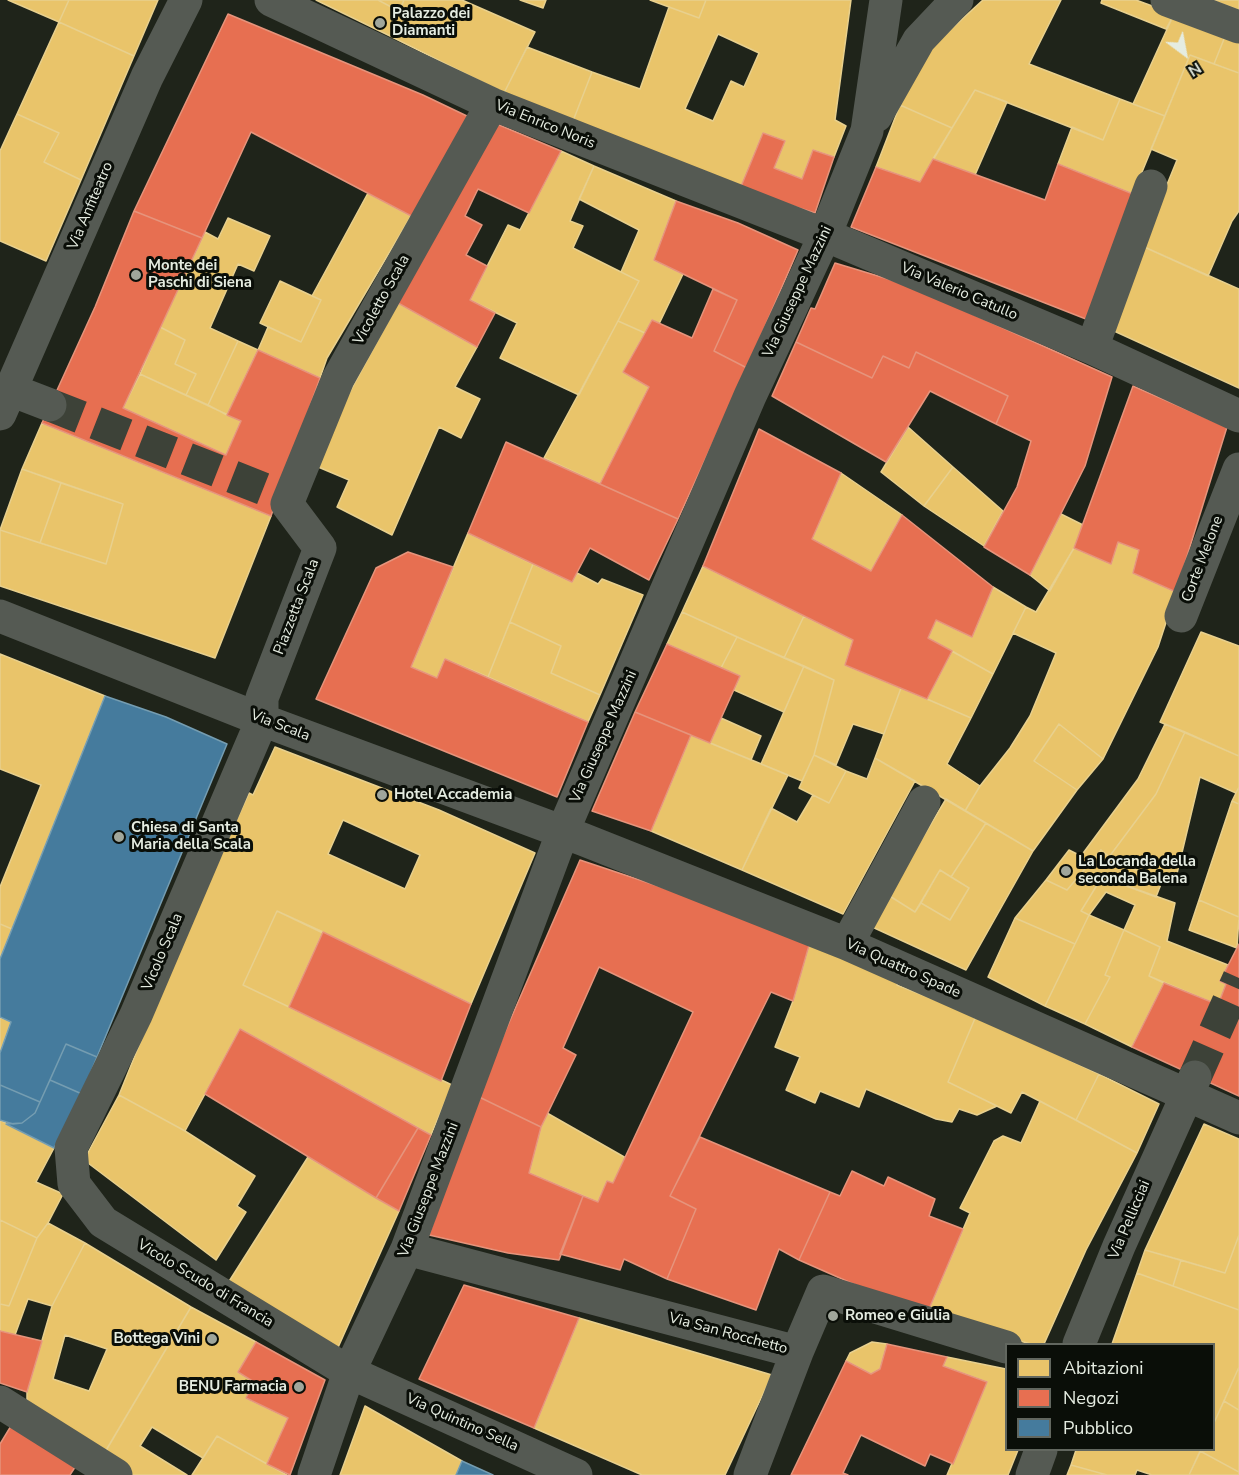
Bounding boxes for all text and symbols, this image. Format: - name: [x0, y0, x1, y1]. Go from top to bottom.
- place label: Palazzo dei Diamanti: [392, 5, 470, 40]
- marker: Palazzo dei Diamanti: [373, 16, 387, 30]
- north arrow: [1155, 24, 1215, 84]
- text: N: [1184, 57, 1205, 82]
- street label: Via Enrico Noris: [492, 97, 598, 153]
- street label: Via Anfiteatro: [64, 159, 118, 253]
- street label: Via Giuseppe Mazzini: [760, 223, 836, 361]
- street label: Vicoletto Scala: [350, 252, 414, 348]
- place label: Monte dei Paschi di Siena: [148, 257, 252, 292]
- street label: Via Valerio Catullo: [898, 259, 1020, 325]
- marker: Monte dei Paschi di Siena: [129, 268, 143, 282]
- street label: Corte Melone: [1178, 513, 1228, 605]
- street label: Piazzetta Scala: [270, 557, 324, 657]
- street label: Via Giuseppe Mazzini: [567, 668, 641, 806]
- street label: Via Scala: [248, 706, 312, 746]
- place label: Hotel Accademia: [394, 786, 512, 804]
- marker: Hotel Accademia: [375, 788, 389, 802]
- place label: Chiesa di Santa Maria della Scala: [131, 819, 251, 854]
- marker: Chiesa di Santa Maria della Scala: [112, 830, 126, 844]
- place label: La Locanda della seconda Balena: [1078, 853, 1196, 888]
- marker: La Locanda della seconda Balena: [1059, 864, 1073, 878]
- street label: Vicolo Scala: [139, 911, 187, 993]
- street label: Via Quattro Spade: [843, 936, 963, 1002]
- street label: Via Giuseppe Mazzini: [395, 1120, 463, 1260]
- street label: Via Pellicciai: [1105, 1178, 1155, 1262]
- street label: Vicolo Scudo di Francia: [134, 1236, 276, 1332]
- place label: Romeo e Giulia: [845, 1307, 950, 1325]
- street label: Via San Rocchetto: [667, 1309, 789, 1359]
- marker: Romeo e Giulia: [826, 1309, 840, 1323]
- place label: Bottega Vini: [114, 1330, 200, 1348]
- marker: Bottega Vini: [205, 1332, 219, 1346]
- legend: [1005, 1343, 1215, 1451]
- text: Abitazioni: [1063, 1356, 1144, 1380]
- place label: BENU Farmacia: [179, 1378, 287, 1396]
- marker: BENU Farmacia: [292, 1380, 306, 1394]
- text: Negozi: [1063, 1386, 1119, 1410]
- street label: Via Quintino Sella: [403, 1390, 521, 1456]
- text: Pubblico: [1063, 1416, 1133, 1440]

